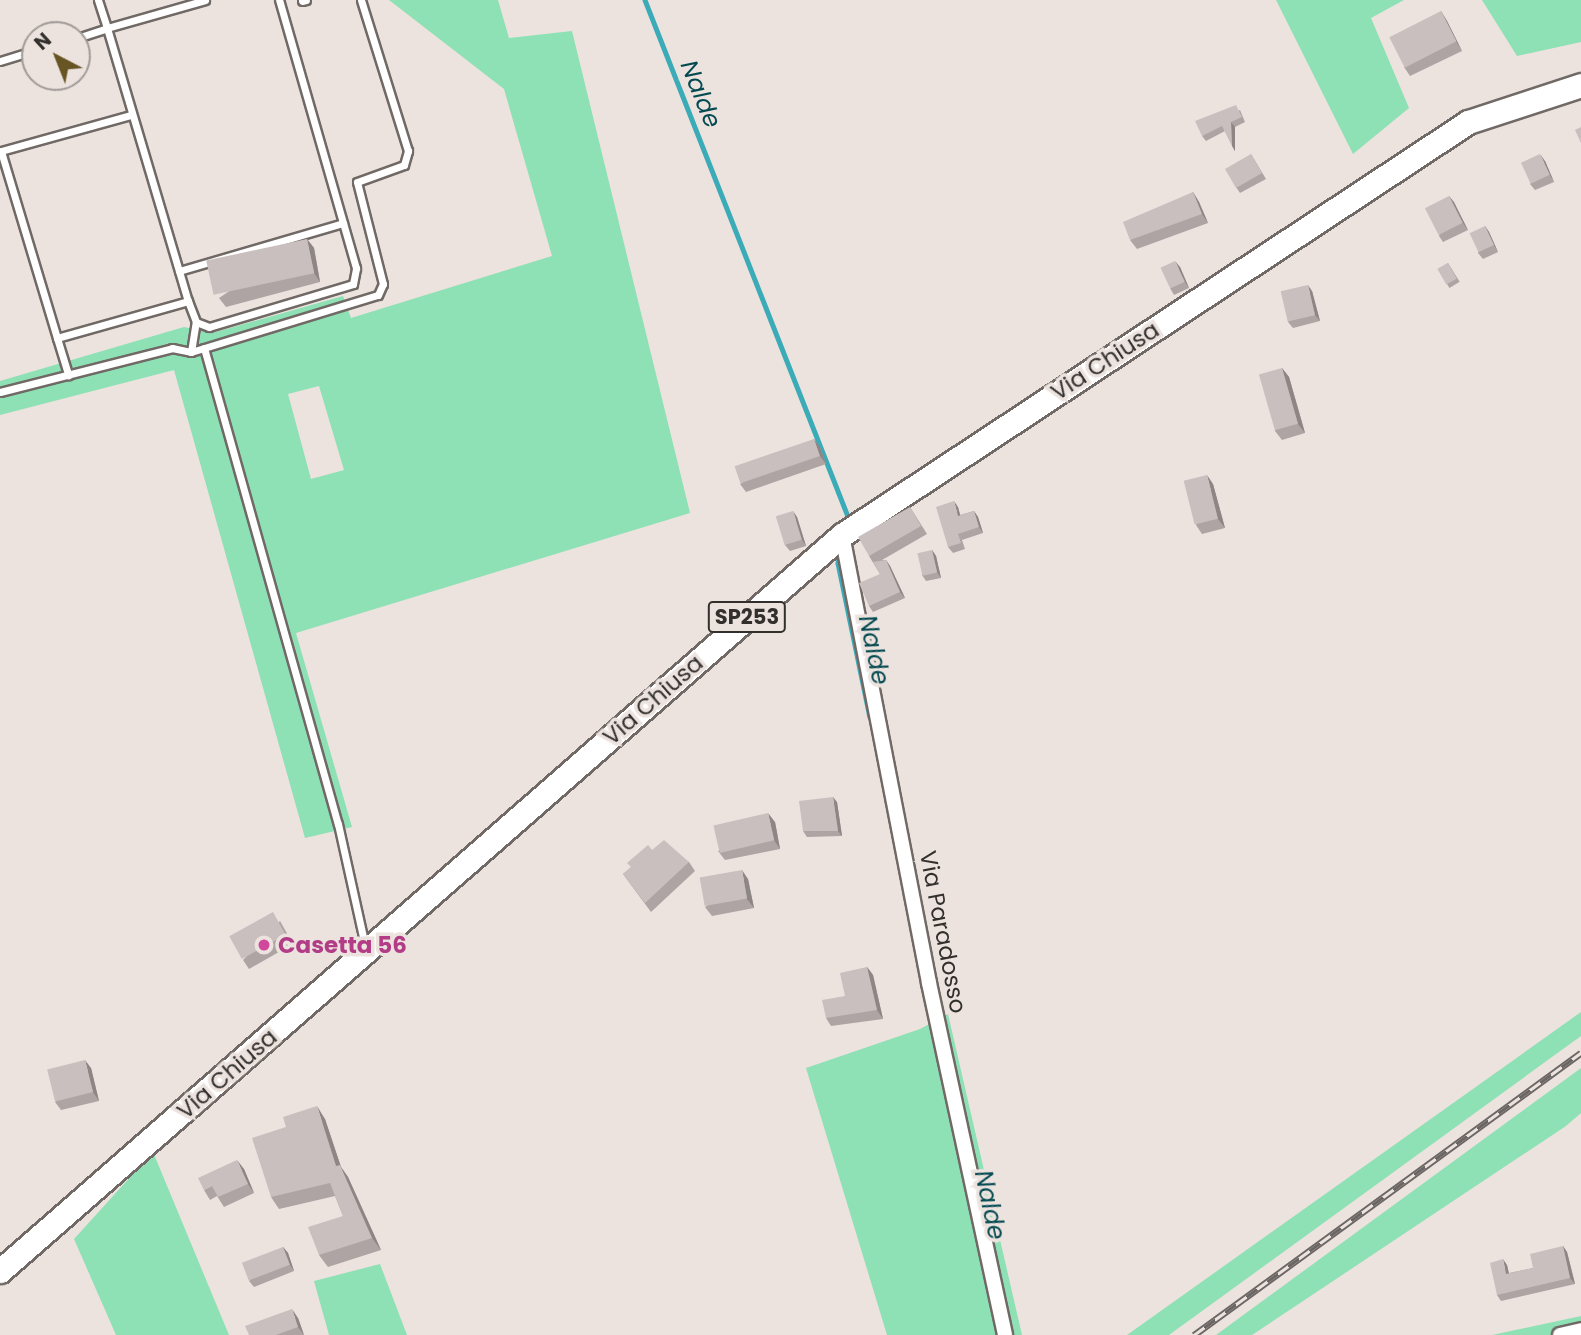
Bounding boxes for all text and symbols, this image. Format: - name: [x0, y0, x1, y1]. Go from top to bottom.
- north arrow: [21, 21, 91, 91]
- text: N: [29, 27, 57, 56]
- water label: Nalde: [675, 56, 727, 132]
- street label: Via Chiusa: [1046, 316, 1164, 406]
- road number: SP253: [707, 600, 787, 634]
- water label: Nalde: [853, 613, 895, 687]
- street label: Via Chiusa: [597, 649, 709, 751]
- street label: Via Paradosso: [914, 848, 972, 1016]
- place label: Casetta 56: [278, 931, 407, 959]
- marker: Casetta 56: [256, 937, 272, 953]
- street label: Via Chiusa: [171, 1023, 283, 1125]
- water label: Nalde: [969, 1168, 1011, 1242]

